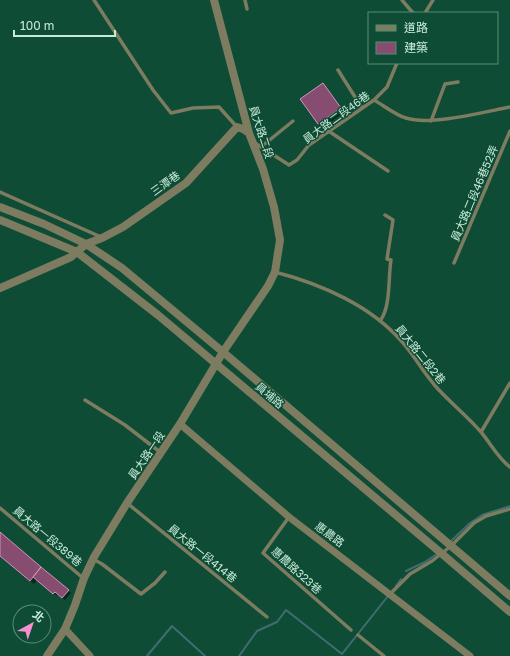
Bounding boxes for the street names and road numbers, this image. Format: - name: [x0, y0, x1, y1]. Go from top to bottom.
- street label: 員大路二段46巷: [300, 88, 372, 146]
- street label: 員大路二段: [247, 104, 277, 160]
- street label: 員大路二段46巷52弄: [448, 143, 500, 243]
- street label: 三潭巷: [148, 168, 182, 198]
- street label: 員大路二段2巷: [393, 322, 449, 386]
- street label: 員埔路: [253, 379, 287, 411]
- street label: 員大路一段: [125, 429, 167, 481]
- street label: 員大路一段389巷: [11, 503, 85, 569]
- street label: 惠農路: [313, 519, 347, 549]
- street label: 員大路一段414巷: [166, 521, 240, 585]
- street label: 惠農路323巷: [269, 544, 325, 596]

